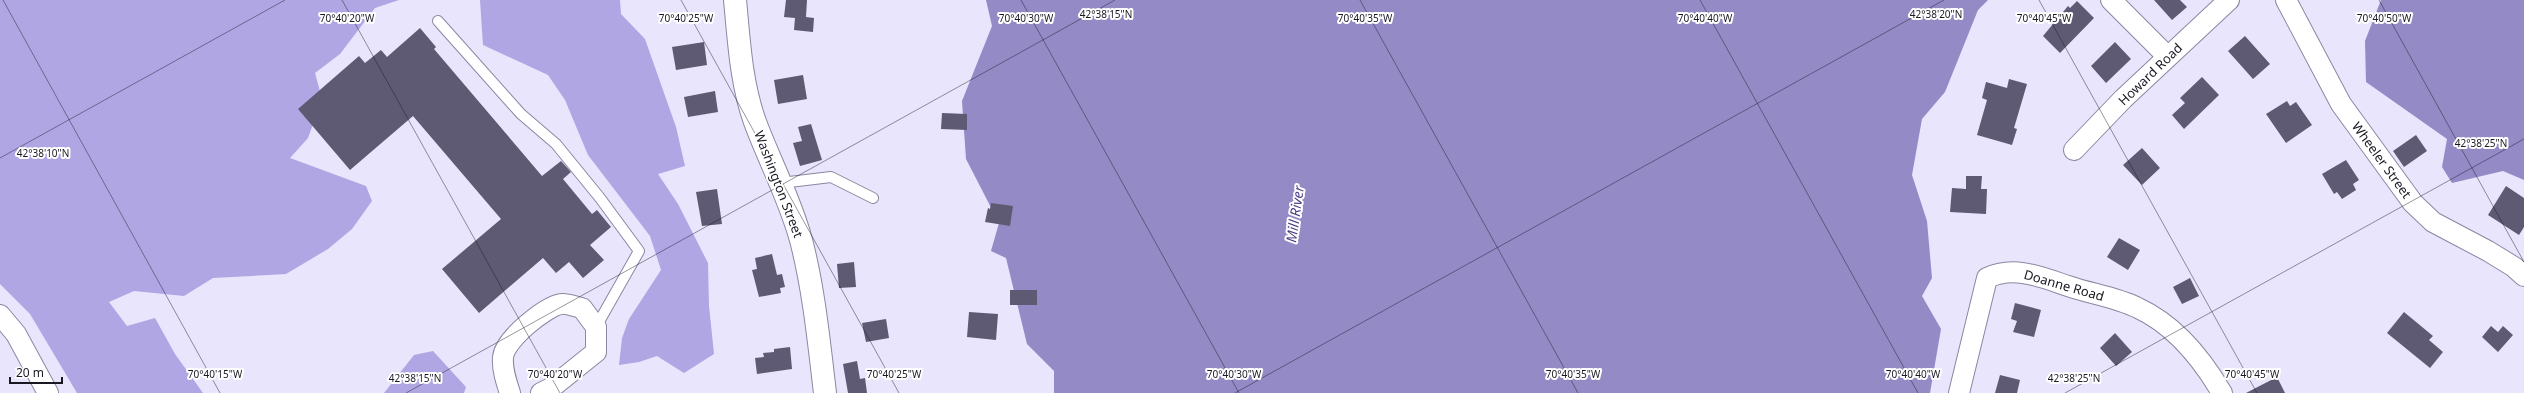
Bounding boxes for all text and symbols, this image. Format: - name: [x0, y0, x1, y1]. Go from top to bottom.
- text: 42°38'15"N: [1080, 7, 1132, 21]
- text: 42°38'20"N: [1910, 7, 1962, 21]
- text: 70°40'20"W: [320, 11, 375, 25]
- text: 70°40'25"W: [659, 11, 714, 25]
- text: 70°40'30"W: [999, 11, 1054, 25]
- text: 70°40'35"W: [1338, 11, 1393, 25]
- text: 70°40'40"W: [1678, 11, 1733, 25]
- text: 70°40'45"W: [2017, 11, 2072, 25]
- text: 70°40'50"W: [2357, 11, 2412, 25]
- street label: Howard Road: [2114, 39, 2186, 109]
- street label: Wheeler Street: [2348, 118, 2416, 202]
- street label: Washington Street: [750, 128, 808, 240]
- text: 42°38'25"N: [2455, 136, 2507, 150]
- text: 42°38'10"N: [17, 146, 69, 160]
- water label: Mill River: [1281, 184, 1308, 243]
- street label: Doanne Road: [2022, 265, 2106, 305]
- scale bar: [10, 359, 62, 385]
- text: 20 m: [16, 364, 44, 381]
- text: 70°40'15"W: [188, 367, 243, 381]
- text: 70°40'20"W: [528, 367, 583, 381]
- text: 70°40'25"W: [867, 367, 922, 381]
- text: 70°40'30"W: [1207, 367, 1262, 381]
- text: 70°40'35"W: [1546, 367, 1601, 381]
- text: 70°40'40"W: [1886, 367, 1941, 381]
- text: 70°40'45"W: [2225, 367, 2280, 381]
- text: 42°38'15"N: [389, 371, 441, 385]
- text: 42°38'25"N: [2048, 371, 2100, 385]

